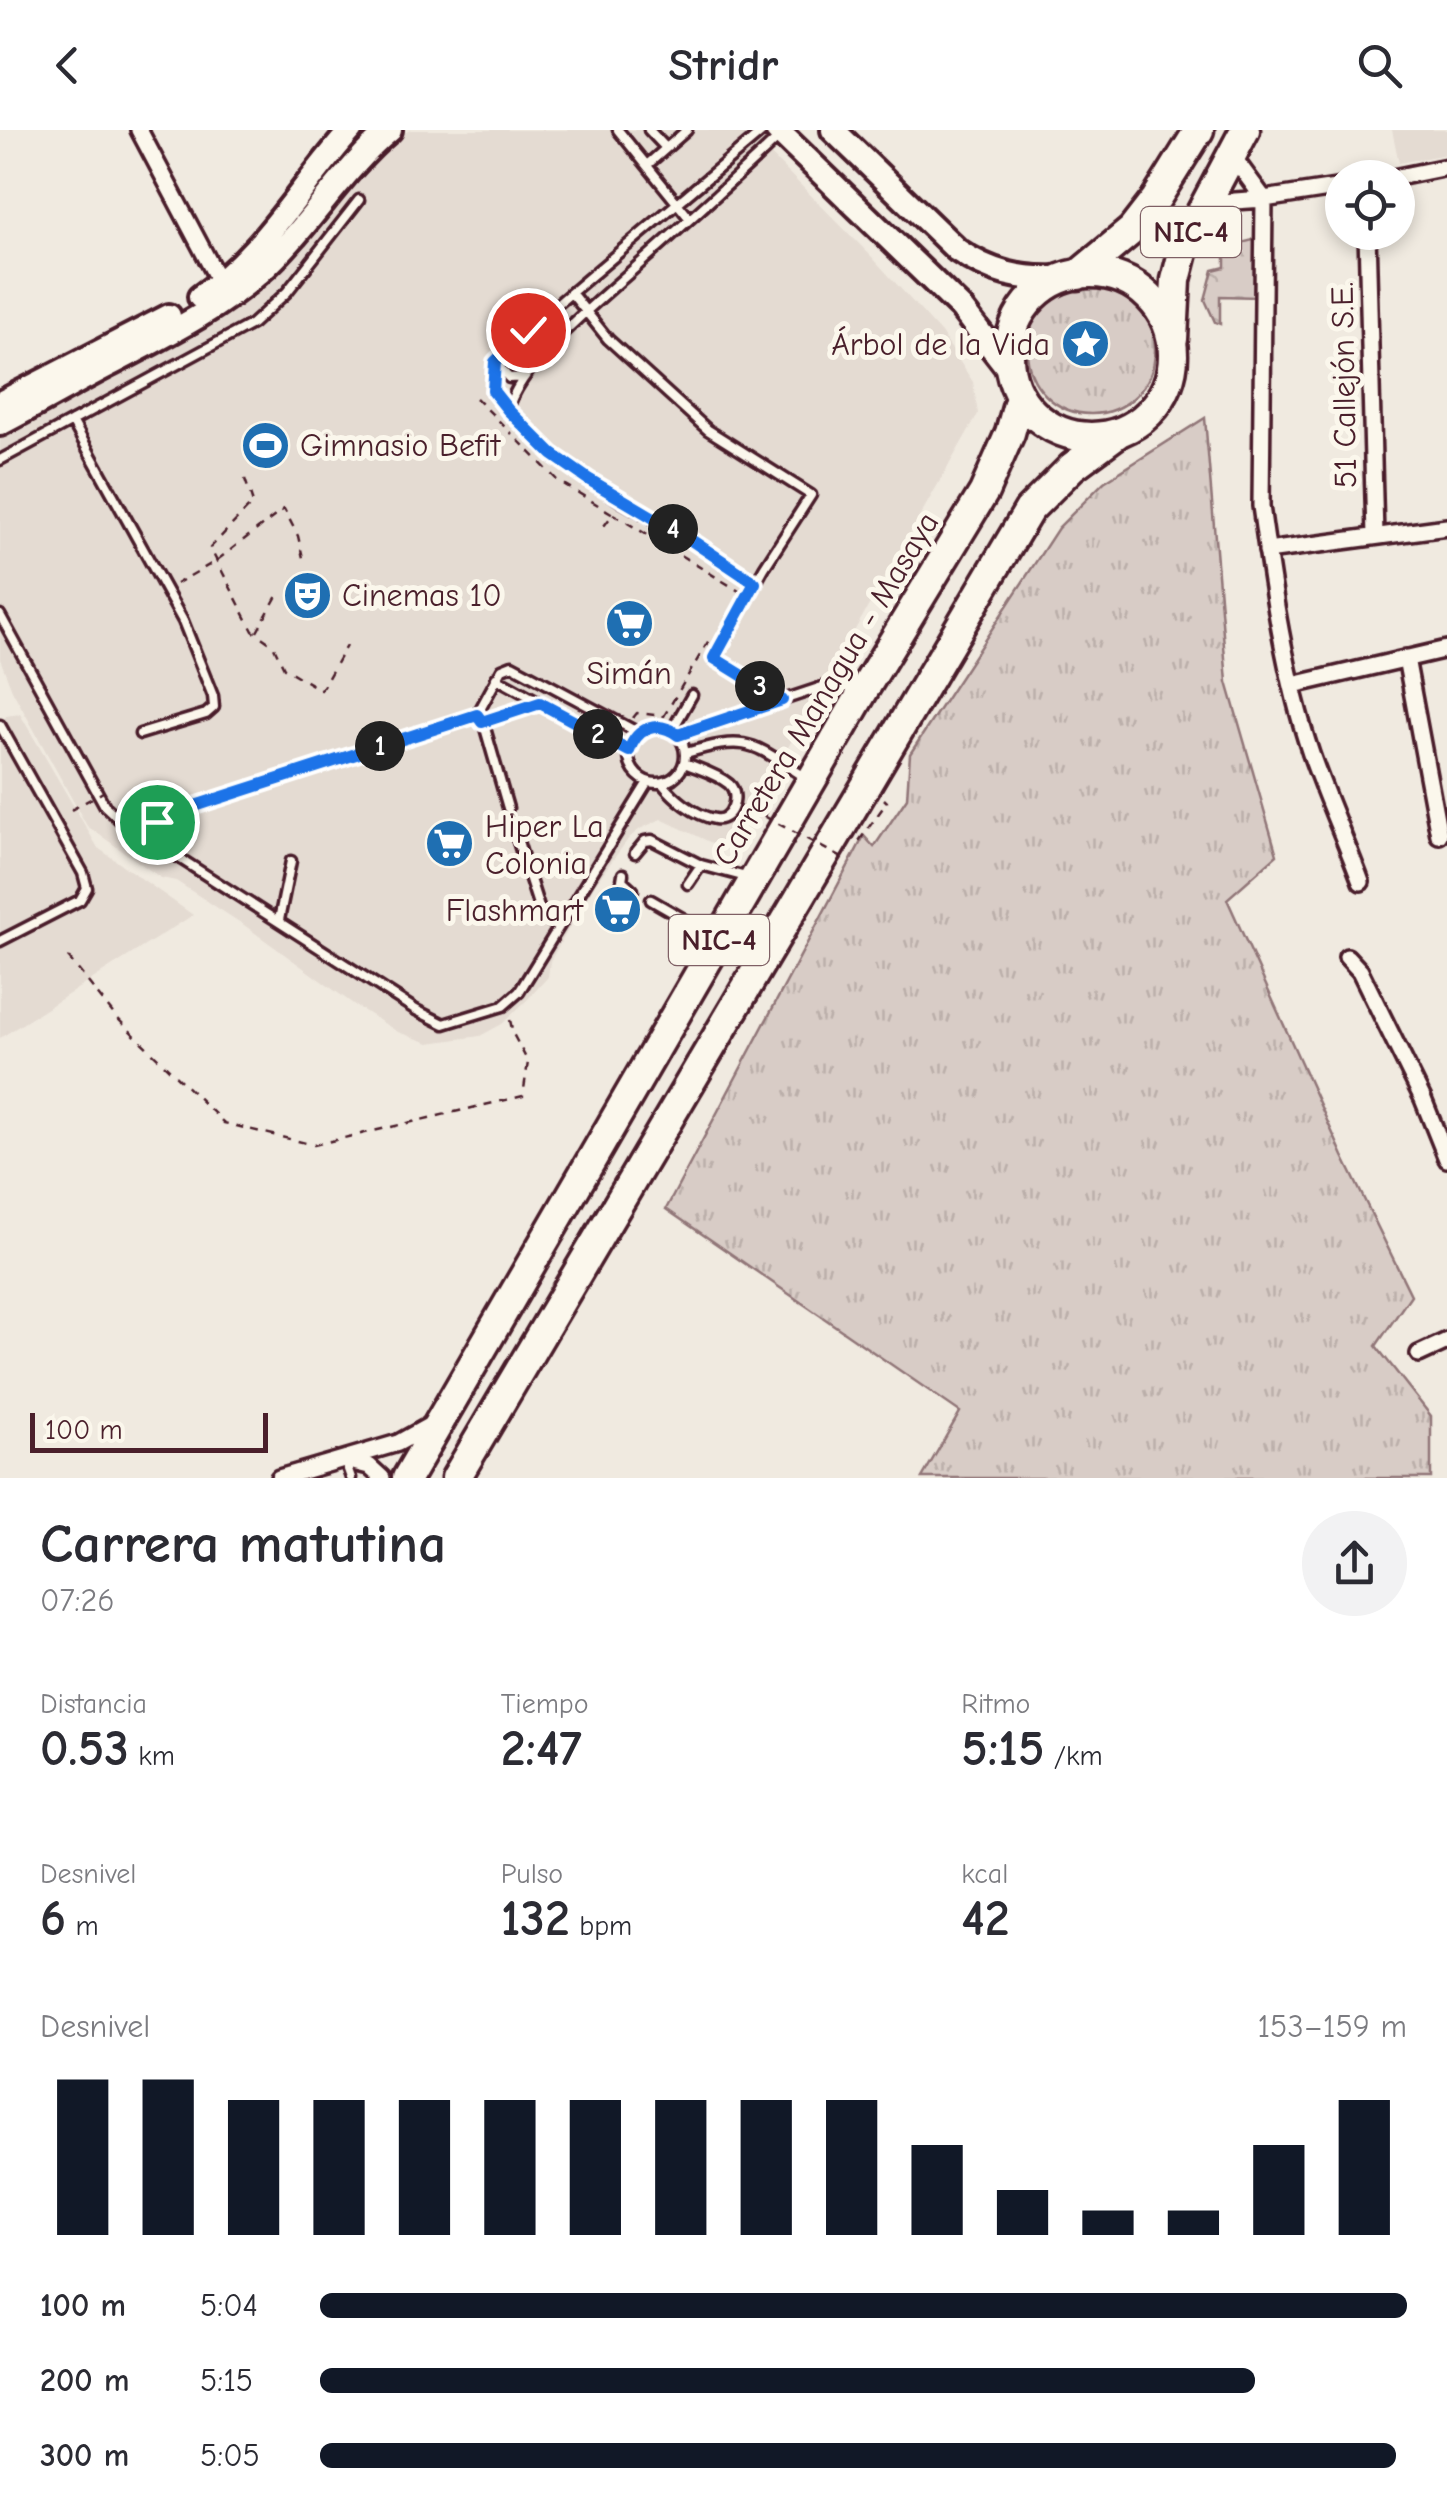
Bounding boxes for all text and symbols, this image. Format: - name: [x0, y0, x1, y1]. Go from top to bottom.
- icon: back: [40, 38, 95, 93]
- icon: search: [1352, 38, 1407, 93]
- text: Stridr: [668, 39, 779, 91]
- map controls: [1325, 160, 1415, 250]
- button: locate: [1325, 160, 1415, 250]
- road number: NIC-4: [1141, 207, 1241, 257]
- street label: 51 Callejón S.E.: [1324, 281, 1364, 489]
- pin: [486, 288, 571, 373]
- icon: check: [501, 303, 556, 358]
- place icon: Árbol de la Vida: [1059, 318, 1111, 370]
- place label: Árbol de la Vida: [831, 326, 1050, 363]
- sports icon: Gimnasio Befit: [239, 419, 291, 471]
- place label: Gimnasio Befit: [300, 427, 501, 464]
- pin: 4: [648, 504, 698, 554]
- street label: Carretera Managua - Masaya: [706, 506, 946, 872]
- text: 4: [666, 513, 680, 545]
- theatre icon: Cinemas 10: [281, 569, 333, 621]
- place label: Cinemas 10: [342, 577, 502, 614]
- supermarket icon: Simán: [603, 597, 655, 649]
- place label: Simán: [586, 655, 672, 692]
- pin: 3: [735, 661, 785, 711]
- text: 3: [753, 670, 767, 702]
- pin: 2: [573, 709, 623, 759]
- text: 2: [591, 718, 605, 750]
- pin: 1: [355, 721, 405, 771]
- text: 1: [374, 730, 386, 762]
- pin: [115, 780, 200, 865]
- icon: arrive: [130, 795, 185, 850]
- place label: Hiper La Colonia: [485, 808, 604, 882]
- supermarket icon: Hiper La Colonia: [424, 818, 476, 870]
- supermarket icon: Flashmart: [592, 884, 644, 936]
- place label: Flashmart: [446, 892, 584, 929]
- road number: NIC-4: [669, 915, 769, 965]
- scale bar: [30, 1408, 268, 1452]
- text: 100 m: [45, 1414, 123, 1446]
- button: share: [1302, 1511, 1407, 1616]
- text: Carrera matutina: [40, 1512, 446, 1576]
- text: 07:26: [40, 1582, 115, 1619]
- text: Distancia: [40, 1688, 147, 1720]
- text: Tiempo: [501, 1688, 589, 1720]
- text: Ritmo: [961, 1688, 1030, 1720]
- text: 0.53: [40, 1720, 129, 1778]
- text: 2:47: [501, 1720, 582, 1778]
- text: 5:15: [961, 1720, 1044, 1778]
- text: km: [129, 1740, 175, 1772]
- text: /km: [1044, 1740, 1103, 1772]
- text: Desnivel: [40, 1858, 136, 1890]
- text: Pulso: [501, 1858, 563, 1890]
- text: kcal: [961, 1858, 1008, 1890]
- text: 6: [40, 1890, 66, 1948]
- text: 132: [501, 1890, 570, 1948]
- text: 42: [961, 1890, 1010, 1948]
- text: m: [66, 1910, 99, 1942]
- text: bpm: [570, 1910, 632, 1942]
- text: Desnivel: [40, 2008, 150, 2045]
- text: 153–159 m: [1257, 2008, 1407, 2045]
- text: 100 m: [40, 2287, 126, 2324]
- text: 5:04: [200, 2287, 258, 2324]
- text: 200 m: [40, 2362, 129, 2399]
- text: 5:15: [200, 2362, 253, 2399]
- text: 300 m: [40, 2437, 129, 2474]
- text: 5:05: [200, 2437, 260, 2474]

